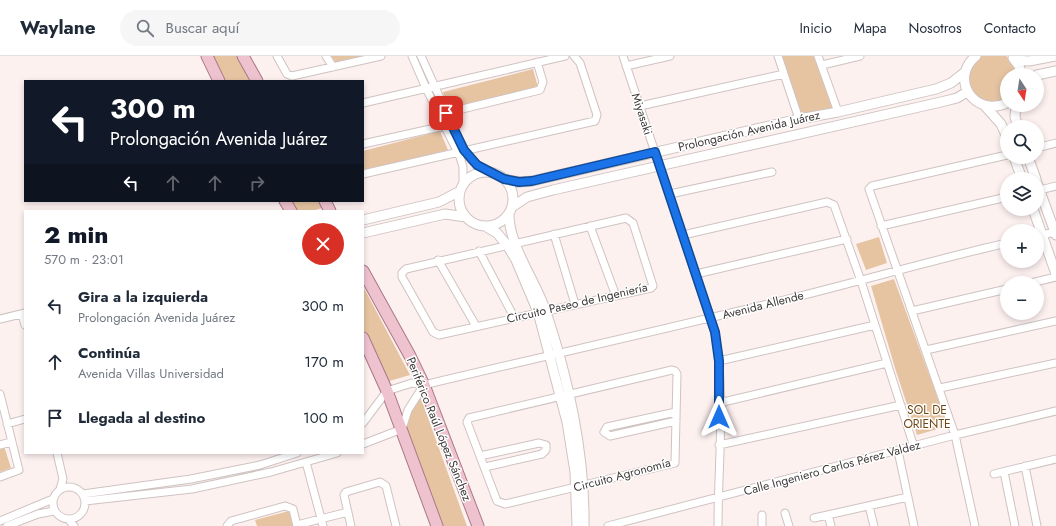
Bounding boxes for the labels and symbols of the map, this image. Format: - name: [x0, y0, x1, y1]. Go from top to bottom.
- north arrow: [1000, 68, 1044, 112]
- street label: Miyasaki: [627, 91, 657, 137]
- pin: [429, 96, 463, 130]
- street label: Prolongación Avenida Juárez: [676, 106, 822, 156]
- street label: Circuito Paseo de Ingeniería: [505, 278, 649, 328]
- street label: Avenida Allende: [720, 286, 806, 324]
- street label: Periférico Raúl López Sánchez: [402, 354, 476, 504]
- position arrow: [698, 396, 740, 438]
- park label: SOL DE ORIENTE: [903, 401, 951, 433]
- street label: Calle Ingeniero Carlos Pérez Valdez: [742, 436, 923, 500]
- street label: Circuito Agronomía: [571, 453, 673, 497]

